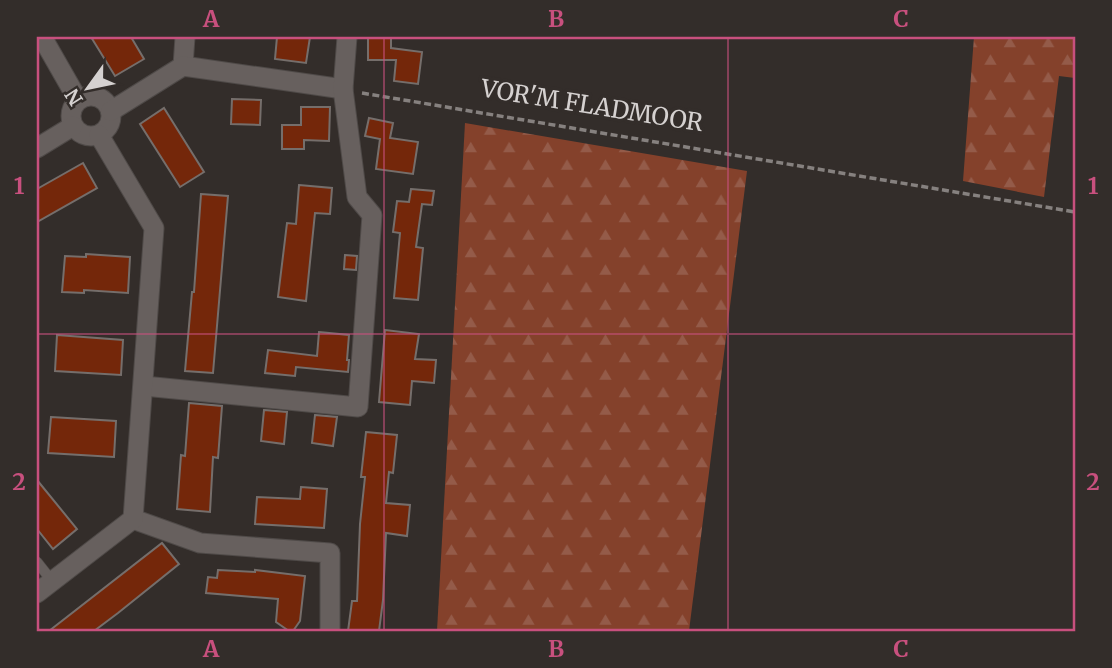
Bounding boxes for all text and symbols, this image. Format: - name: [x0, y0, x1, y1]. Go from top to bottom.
- text: A: [202, 4, 220, 33]
- text: B: [548, 4, 564, 33]
- text: C: [893, 4, 909, 33]
- north arrow: [52, 52, 122, 122]
- street label: VOR'M FLADMOOR: [478, 72, 705, 138]
- text: N: [60, 84, 88, 110]
- text: 1: [14, 171, 25, 200]
- text: 1: [1088, 171, 1099, 200]
- text: 2: [12, 467, 26, 496]
- text: 2: [1086, 467, 1100, 496]
- text: A: [202, 634, 220, 663]
- text: B: [548, 634, 564, 663]
- text: C: [893, 634, 909, 663]

